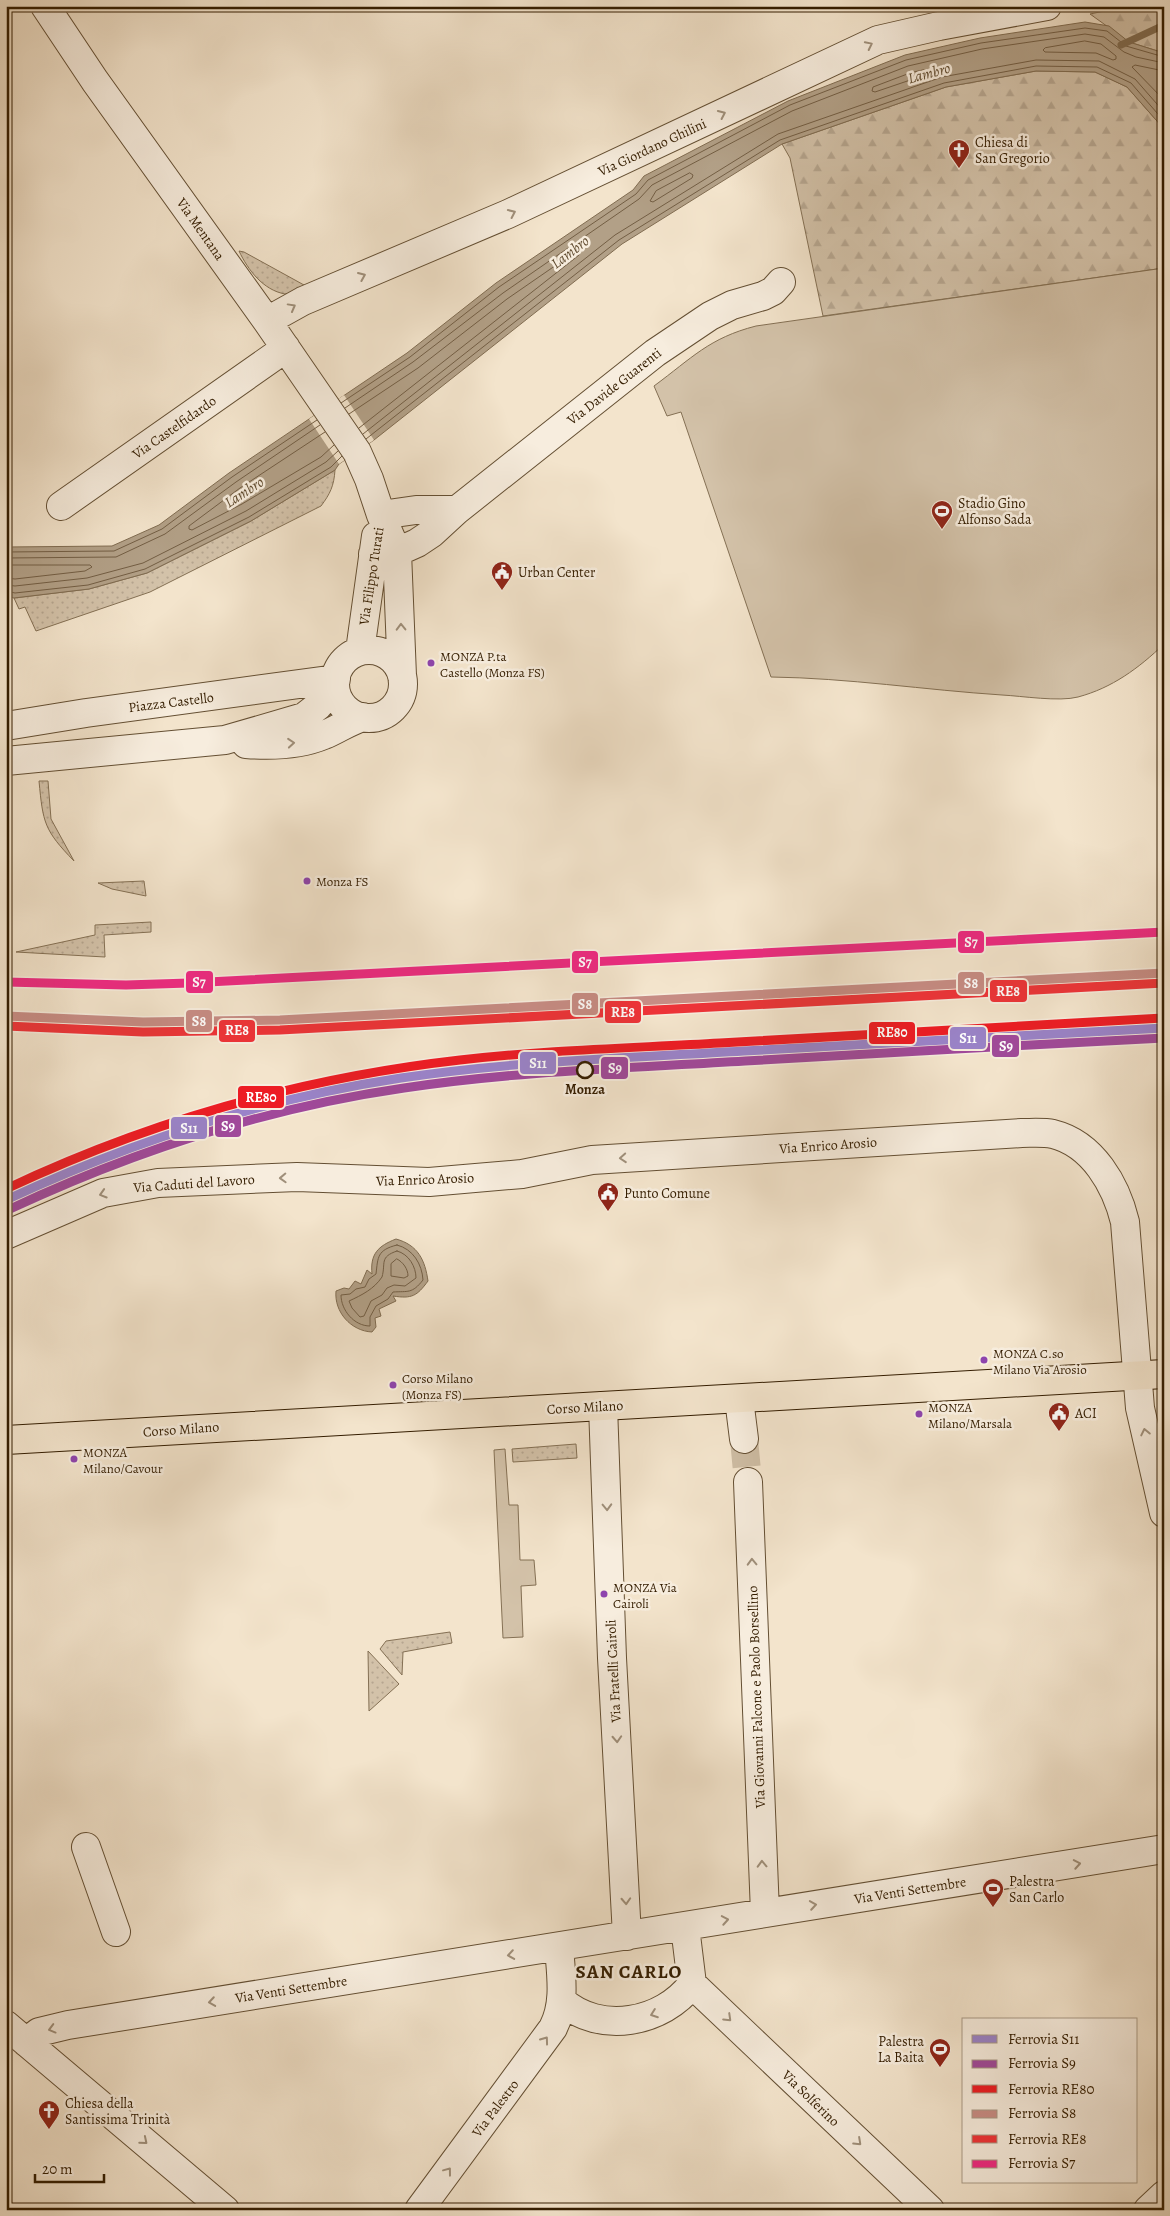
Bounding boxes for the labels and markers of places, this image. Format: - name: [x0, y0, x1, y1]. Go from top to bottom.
- place label: Chiesa di San Gregorio: [975, 133, 1050, 168]
- church icon: Chiesa di San Gregorio: [947, 138, 971, 169]
- place label: Stadio Gino Alfonso Sada: [957, 494, 1032, 529]
- sports icon: Stadio Gino Alfonso Sada: [930, 499, 954, 530]
- public building icon: Urban Center: [490, 560, 514, 591]
- place label: Urban Center: [518, 563, 596, 582]
- place label: MONZA P.ta Castello (Monza FS): [440, 648, 545, 681]
- marker: MONZA P.ta Castello (Monza FS): [426, 658, 436, 668]
- place label: Monza FS: [316, 873, 369, 890]
- marker: Monza FS: [302, 876, 312, 886]
- marker: Monza: [576, 1061, 594, 1079]
- place label: Monza: [565, 1080, 605, 1099]
- public building icon: Punto Comune: [596, 1181, 620, 1212]
- place label: Punto Comune: [624, 1184, 710, 1203]
- place label: MONZA C.so Milano Via Arosio: [993, 1345, 1087, 1378]
- marker: MONZA C.so Milano Via Arosio: [979, 1355, 989, 1365]
- place label: Corso Milano (Monza FS): [402, 1370, 473, 1403]
- marker: Corso Milano (Monza FS): [388, 1380, 398, 1390]
- place label: MONZA Milano/Marsala: [928, 1399, 1012, 1432]
- public building icon: ACI: [1047, 1401, 1071, 1432]
- place label: ACI: [1074, 1404, 1097, 1423]
- marker: MONZA Milano/Marsala: [914, 1409, 924, 1419]
- place label: MONZA Milano/Cavour: [83, 1444, 163, 1477]
- marker: MONZA Milano/Cavour: [69, 1454, 79, 1464]
- place label: MONZA Via Cairoli: [613, 1579, 677, 1612]
- marker: MONZA Via Cairoli: [599, 1589, 609, 1599]
- place label: Palestra San Carlo: [1009, 1872, 1064, 1907]
- sports icon: Palestra San Carlo: [981, 1877, 1005, 1908]
- place label: Palestra La Baita: [878, 2032, 924, 2067]
- sports icon: Palestra La Baita: [928, 2037, 952, 2068]
- place label: Chiesa della Santissima Trinità: [65, 2094, 171, 2129]
- church icon: Chiesa della Santissima Trinità: [37, 2099, 61, 2130]

